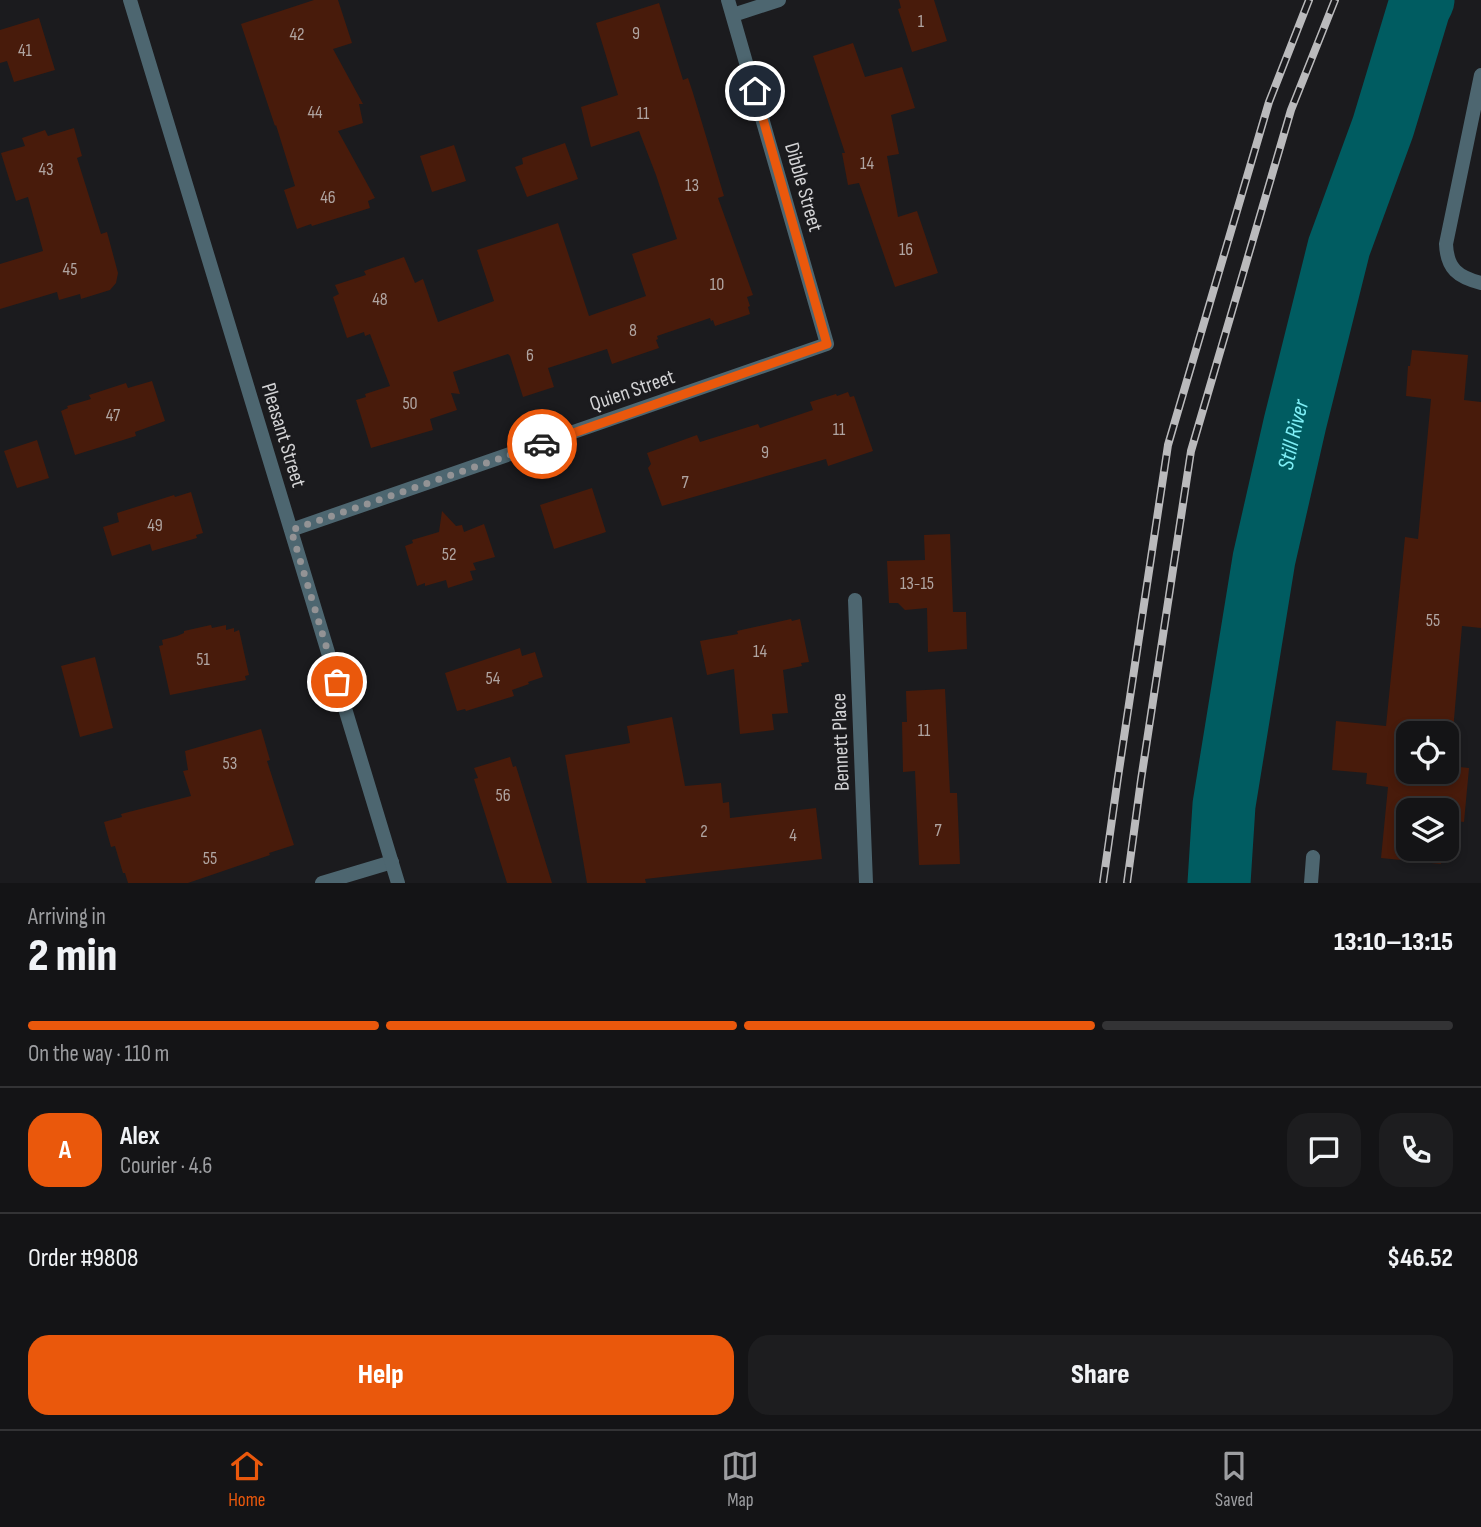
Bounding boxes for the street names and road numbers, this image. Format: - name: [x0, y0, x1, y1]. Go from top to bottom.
- street label: Dibble Street: [779, 140, 828, 235]
- street label: Quien Street: [586, 364, 678, 417]
- street label: Pleasant Street: [256, 380, 311, 490]
- street label: Bennett Place: [826, 693, 855, 791]

